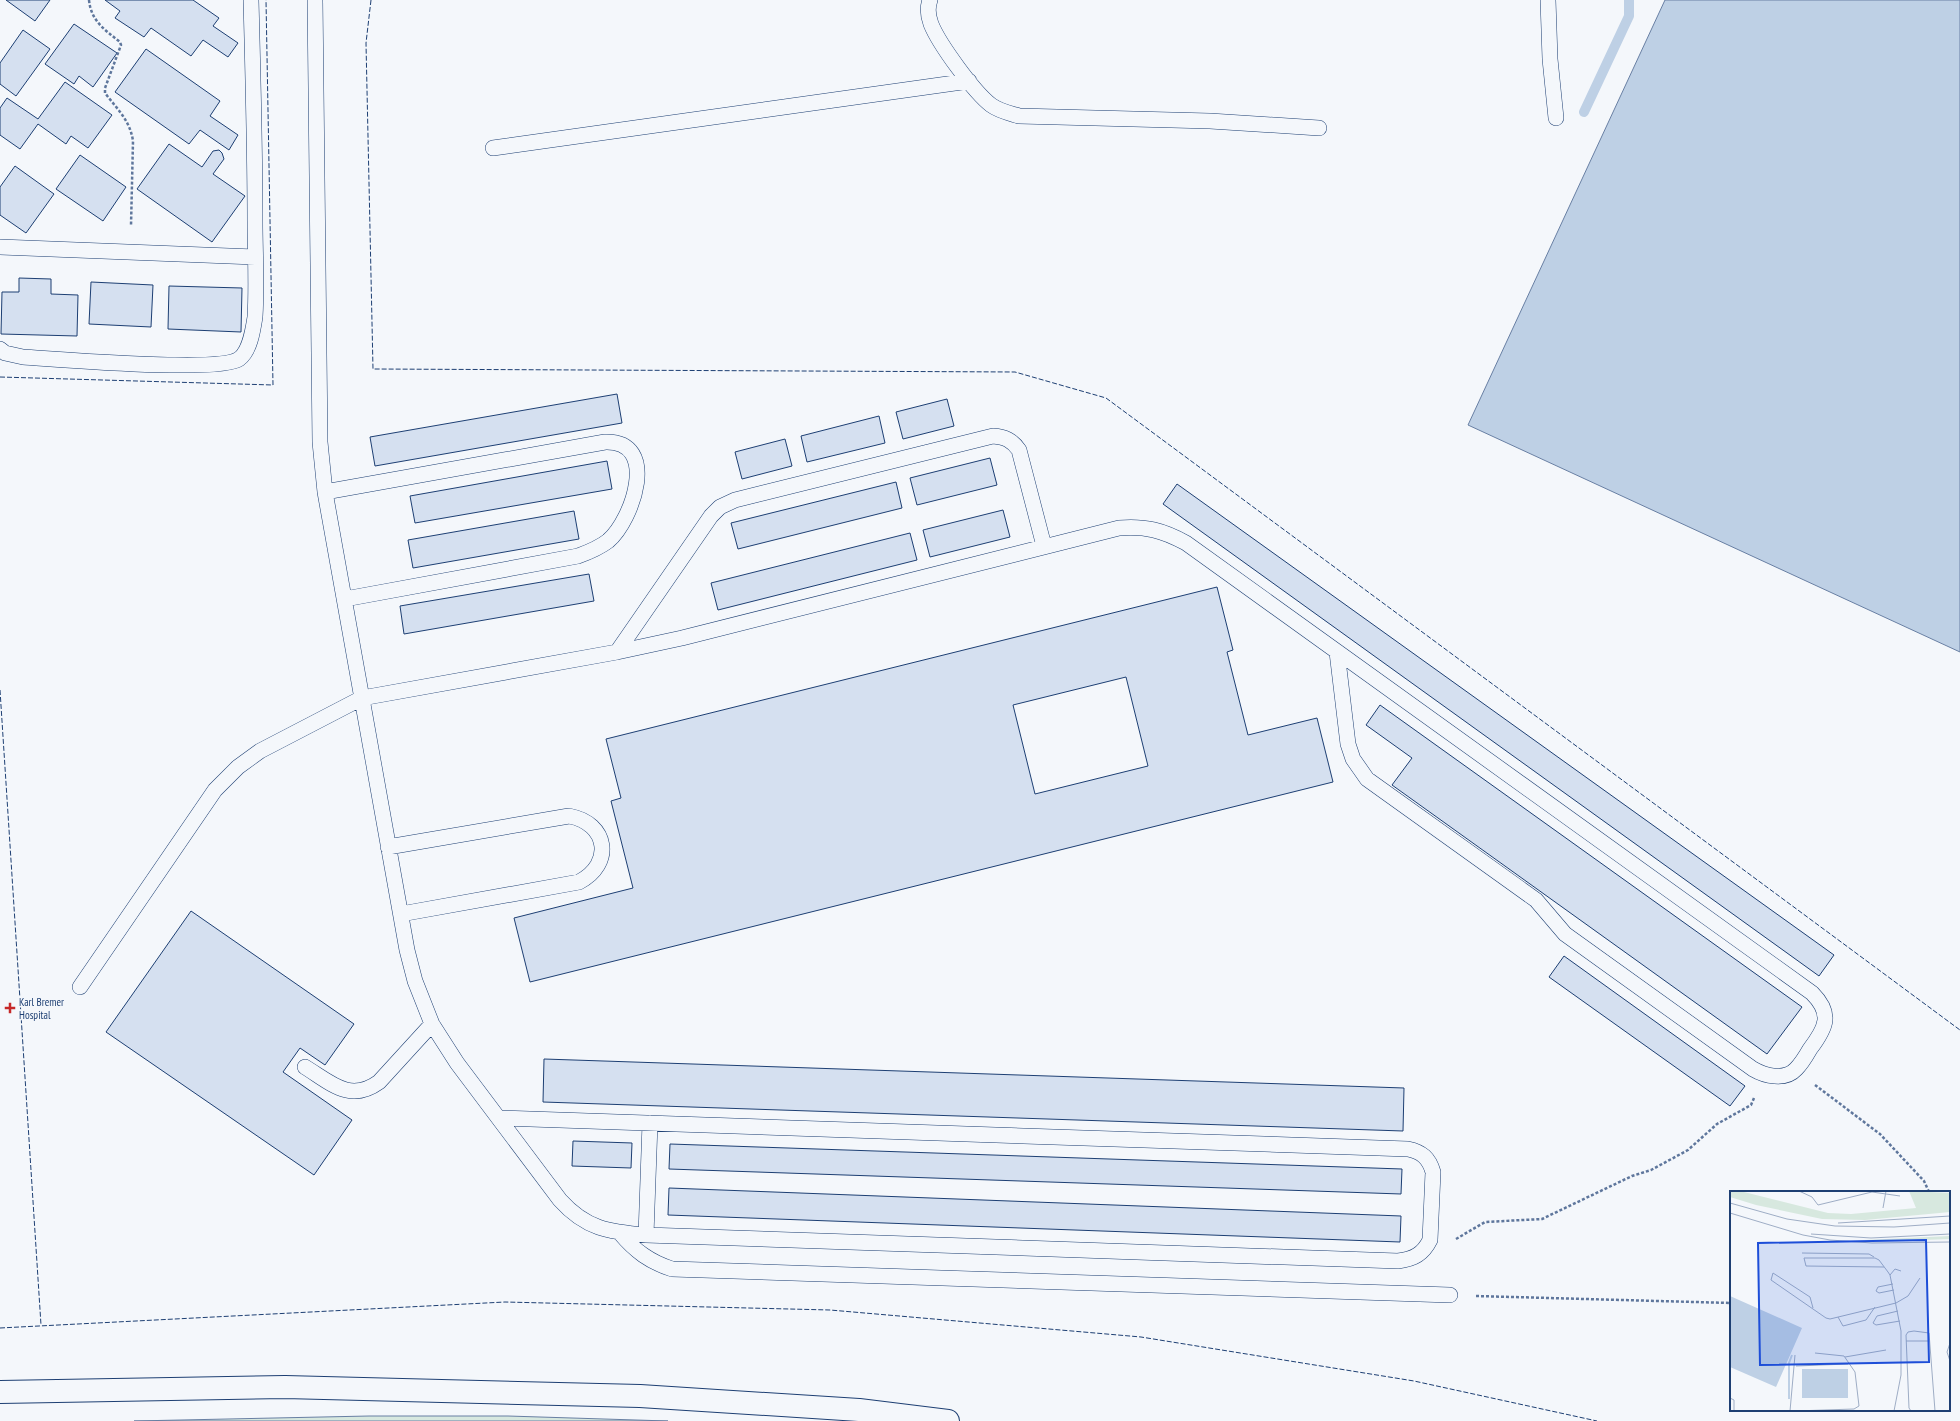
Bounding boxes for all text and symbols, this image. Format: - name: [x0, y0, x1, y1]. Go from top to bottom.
- place label: Karl Bremer Hospital: [19, 995, 64, 1022]
- marker: Karl Bremer Hospital: [4, 1002, 16, 1014]
- inset map: [1730, 1191, 1950, 1411]

